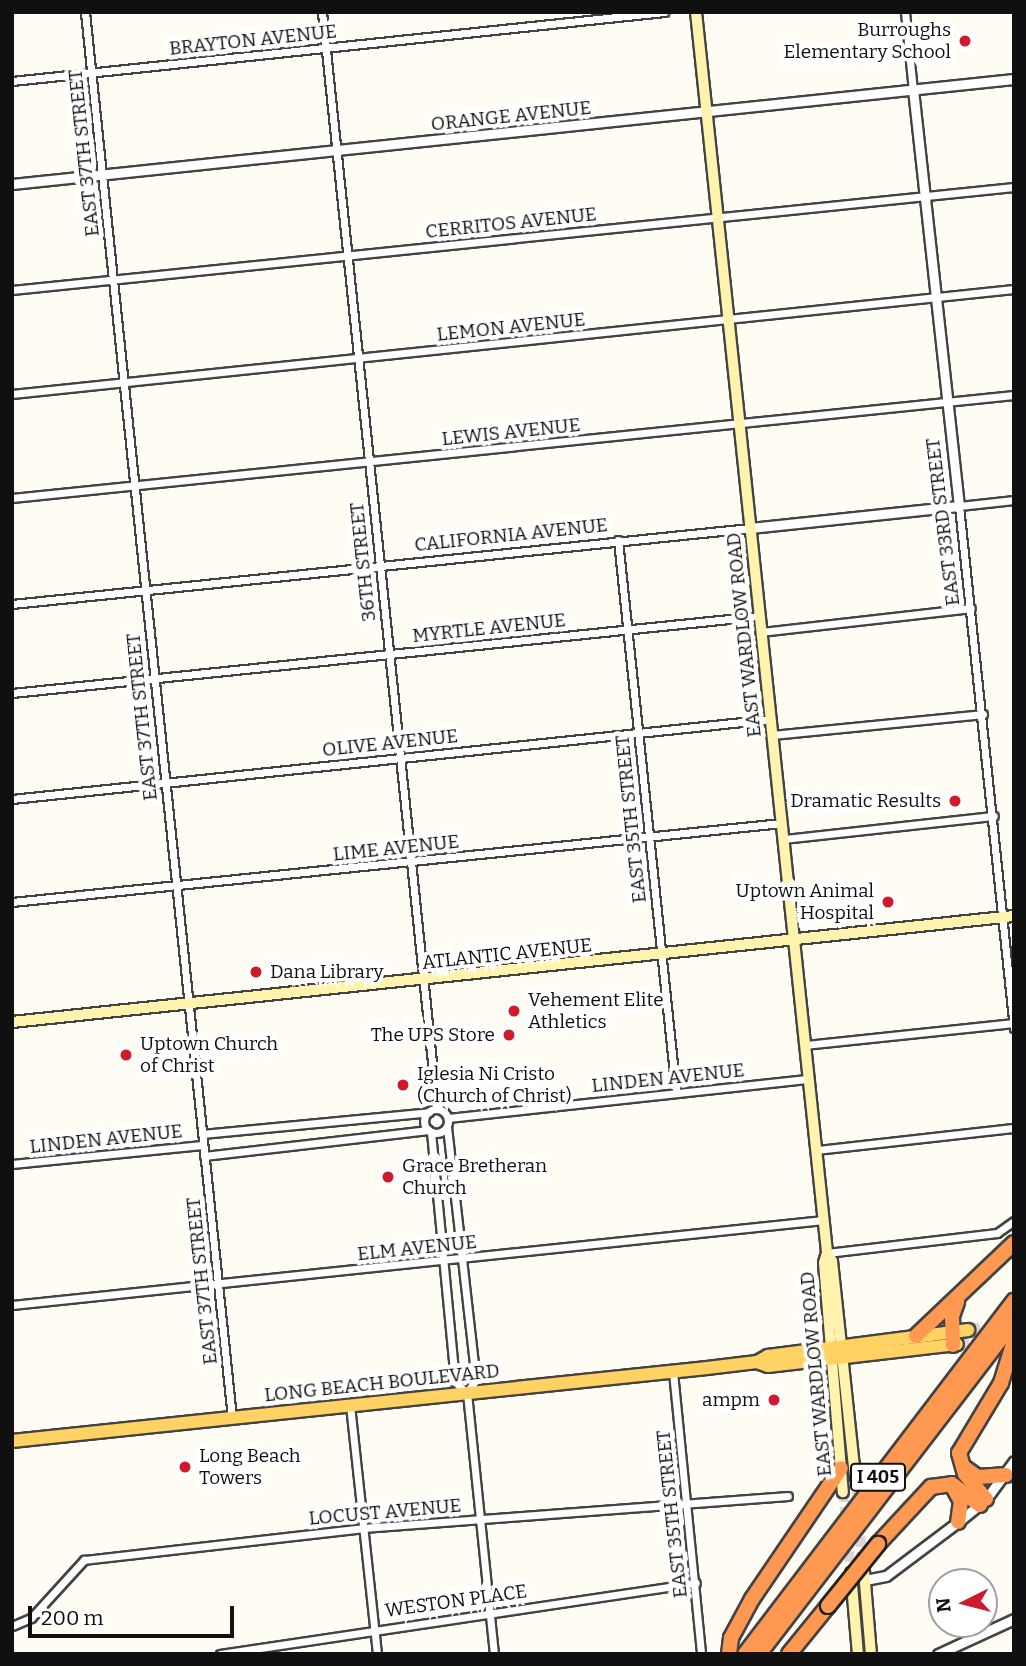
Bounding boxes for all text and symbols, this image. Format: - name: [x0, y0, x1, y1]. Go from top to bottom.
- place label: Burroughs Elementary School: [784, 19, 951, 63]
- street label: BRAYTON AVENUE: [168, 20, 338, 60]
- marker: Burroughs Elementary School: [957, 33, 973, 49]
- street label: EAST 37TH STREET: [64, 68, 104, 238]
- street label: ORANGE AVENUE: [430, 96, 592, 136]
- street label: CERRITOS AVENUE: [424, 203, 598, 243]
- street label: LEMON AVENUE: [436, 308, 586, 346]
- street label: LEWIS AVENUE: [441, 413, 581, 451]
- street label: EAST 33RD STREET: [921, 437, 965, 607]
- street label: 36TH STREET: [345, 501, 381, 623]
- street label: CALIFORNIA AVENUE: [413, 514, 609, 556]
- street label: EAST WARDLOW ROAD: [722, 532, 766, 738]
- street label: MYRTLE AVENUE: [411, 609, 567, 647]
- street label: EAST 37TH STREET: [122, 632, 162, 802]
- street label: OLIVE AVENUE: [321, 725, 459, 761]
- street label: EAST 35TH STREET: [611, 734, 651, 904]
- place label: Dramatic Results: [790, 790, 941, 812]
- marker: Dramatic Results: [947, 793, 963, 809]
- street label: LIME AVENUE: [332, 830, 460, 866]
- place label: Uptown Animal Hospital: [736, 880, 874, 924]
- marker: Uptown Animal Hospital: [880, 894, 896, 910]
- street label: ATLANTIC AVENUE: [421, 934, 593, 974]
- place label: Dana Library: [270, 961, 384, 983]
- marker: Dana Library: [248, 964, 264, 980]
- place label: Vehement Elite Athletics: [528, 989, 664, 1033]
- marker: Vehement Elite Athletics: [506, 1003, 522, 1019]
- place label: The UPS Store: [371, 1024, 495, 1046]
- marker: The UPS Store: [501, 1027, 517, 1043]
- place label: Uptown Church of Christ: [140, 1033, 278, 1077]
- marker: Uptown Church of Christ: [118, 1047, 134, 1063]
- street label: LINDEN AVENUE: [590, 1059, 746, 1097]
- place label: Iglesia Ni Cristo (Church of Christ): [417, 1063, 572, 1107]
- marker: Iglesia Ni Cristo (Church of Christ): [395, 1077, 411, 1093]
- street label: LINDEN AVENUE: [28, 1120, 184, 1158]
- place label: Grace Bretheran Church: [402, 1155, 547, 1199]
- marker: Grace Bretheran Church: [380, 1169, 396, 1185]
- street label: EAST 37TH STREET: [182, 1196, 222, 1366]
- street label: ELM AVENUE: [356, 1230, 478, 1266]
- street label: EAST WARDLOW ROAD: [796, 1271, 836, 1477]
- street label: LONG BEACH BOULEVARD: [263, 1359, 501, 1407]
- place label: ampm: [702, 1389, 760, 1411]
- marker: ampm: [766, 1392, 782, 1408]
- street label: EAST 35TH STREET: [652, 1429, 692, 1599]
- place label: Long Beach Towers: [199, 1445, 301, 1489]
- marker: Long Beach Towers: [177, 1459, 193, 1475]
- road number: I 405: [850, 1462, 906, 1492]
- street label: LOCUST AVENUE: [308, 1494, 462, 1530]
- north arrow: [928, 1568, 998, 1638]
- street label: WESTON PLACE: [383, 1580, 529, 1622]
- scale bar: [32, 1592, 238, 1636]
- text: N: [931, 1597, 956, 1614]
- text: 200 m: [41, 1605, 104, 1631]

